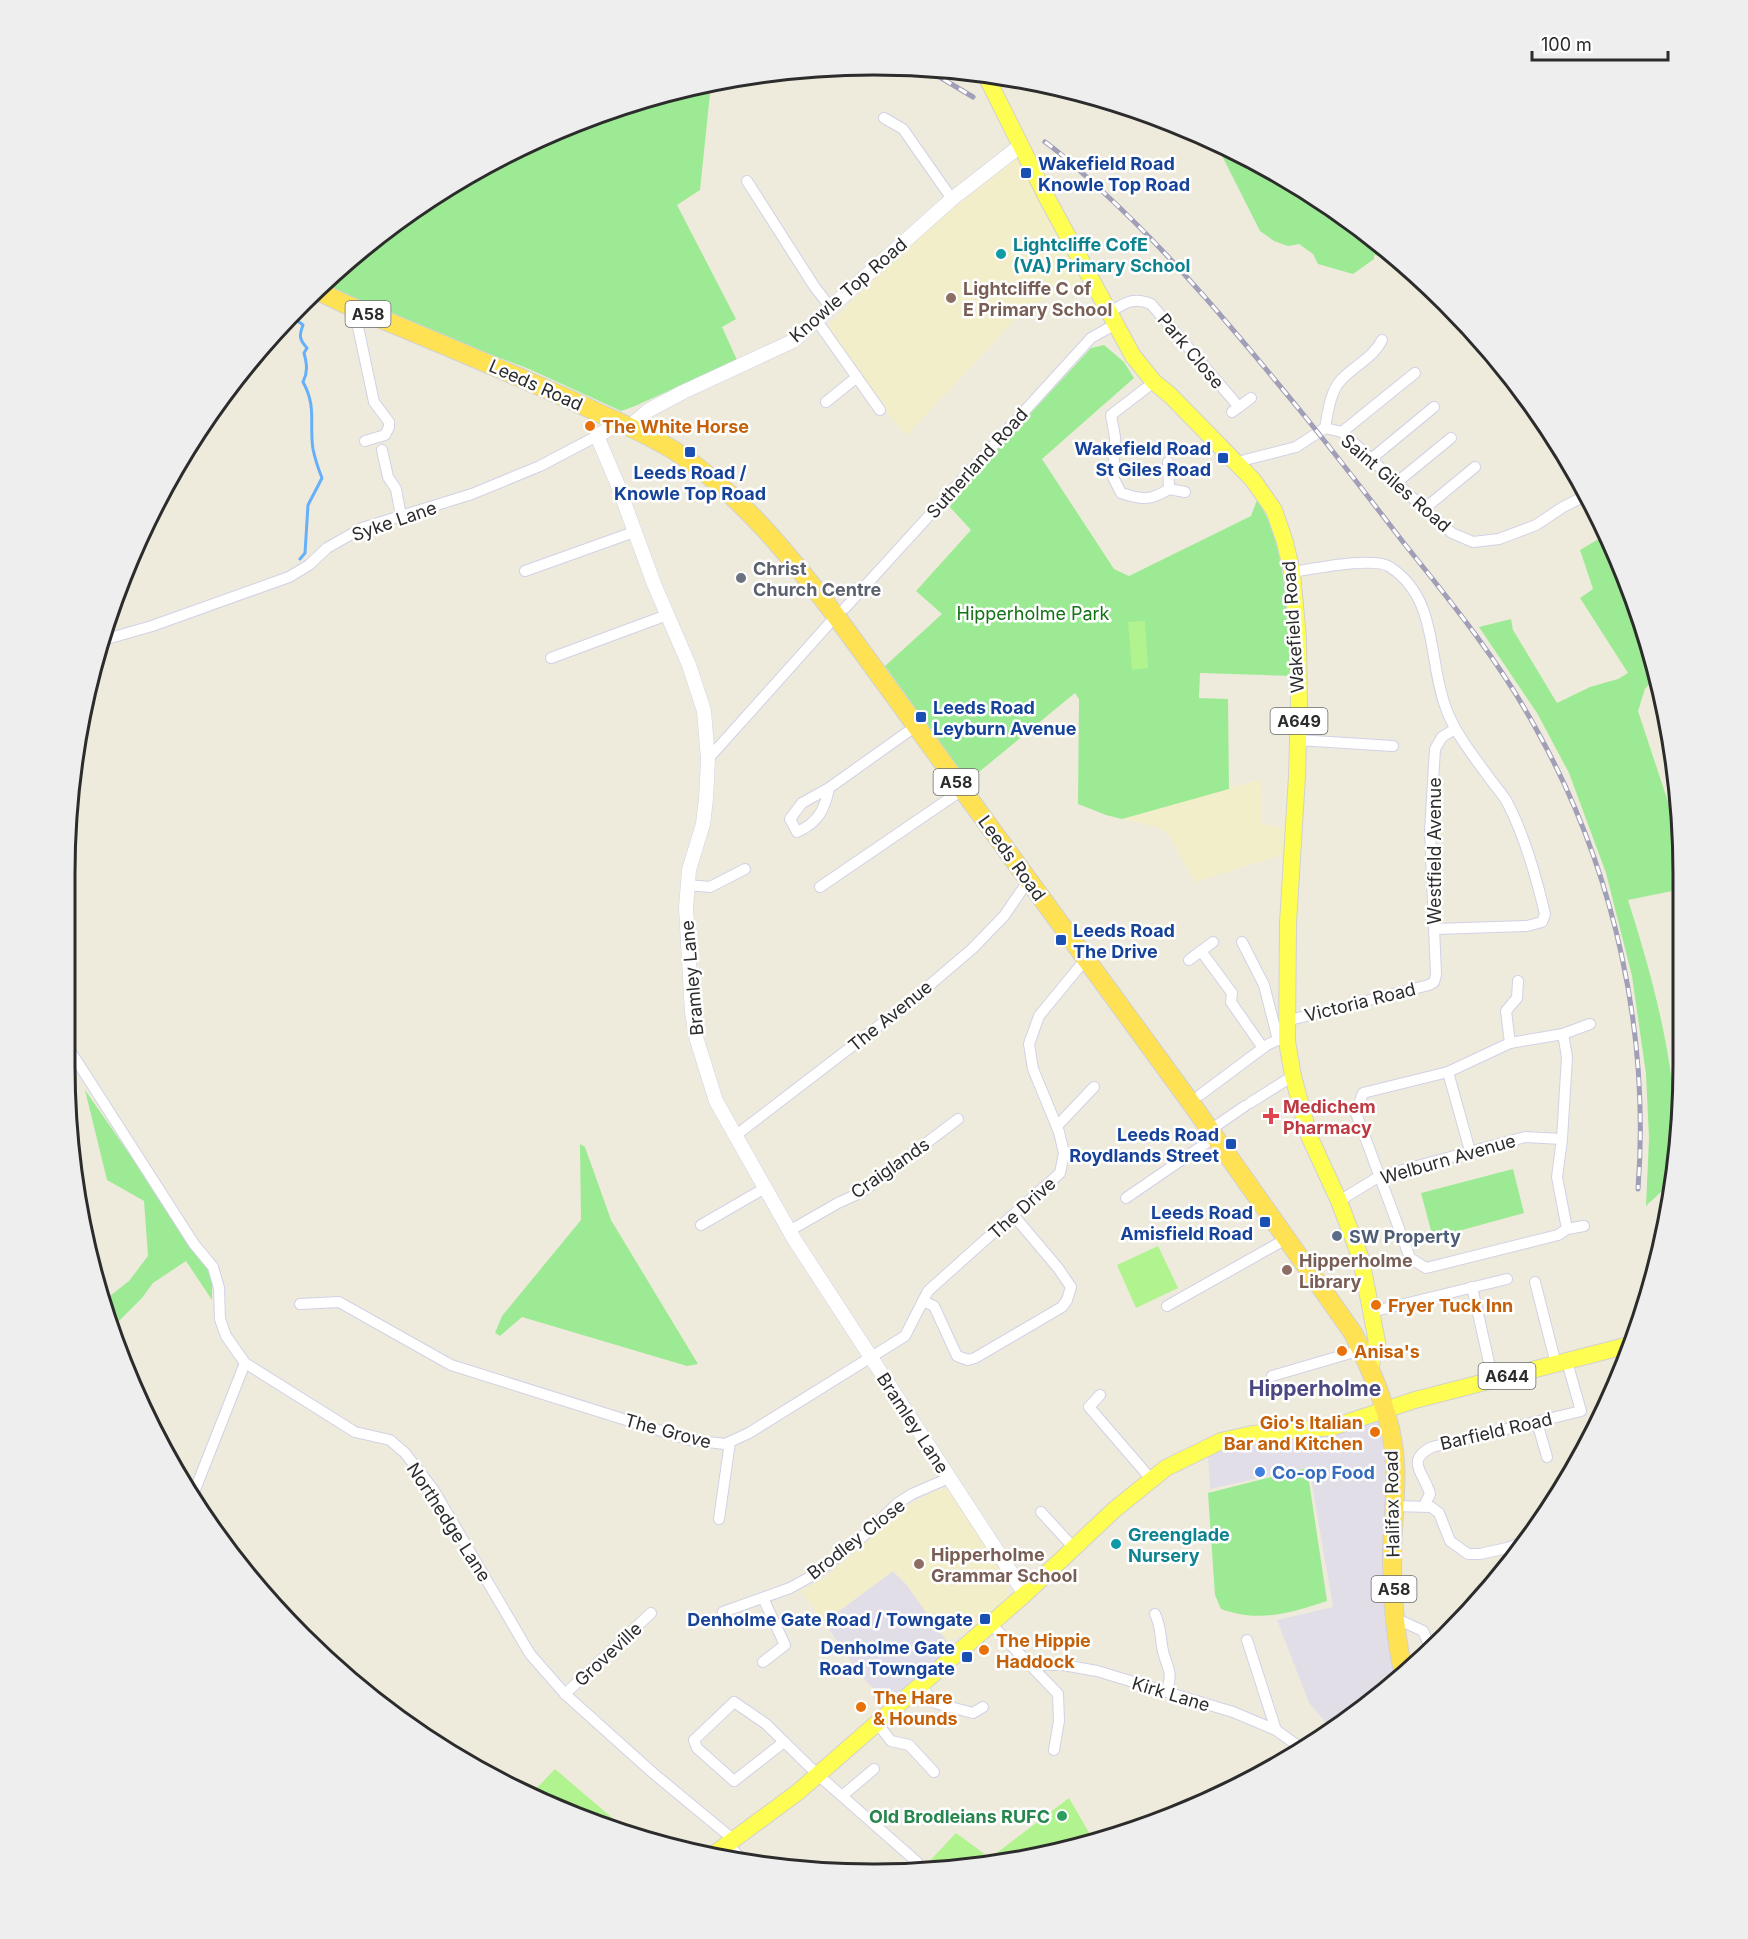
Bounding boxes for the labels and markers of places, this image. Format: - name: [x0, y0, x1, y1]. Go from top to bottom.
- place label: Wakefield Road Knowle Top Road: [1038, 153, 1190, 195]
- marker: Wakefield Road Knowle Top Road: [1019, 166, 1033, 180]
- place label: Lightcliffe CofE (VA) Primary School: [1013, 234, 1190, 276]
- marker: Lightcliffe CofE (VA) Primary School: [994, 247, 1008, 261]
- place label: Lightcliffe C of E Primary School: [963, 278, 1112, 320]
- marker: Lightcliffe C of E Primary School: [944, 291, 958, 305]
- place label: The White Horse: [602, 416, 749, 437]
- marker: The White Horse: [583, 419, 597, 433]
- place label: Wakefield Road St Giles Road: [1074, 438, 1211, 480]
- marker: Leeds Road / Knowle Top Road: [683, 445, 697, 459]
- marker: Wakefield Road St Giles Road: [1216, 451, 1230, 465]
- place label: Leeds Road / Knowle Top Road: [614, 462, 766, 504]
- place label: Christ Church Centre: [753, 558, 881, 600]
- marker: Christ Church Centre: [734, 571, 748, 585]
- place label: Leeds Road Leyburn Avenue: [933, 697, 1077, 739]
- marker: Leeds Road Leyburn Avenue: [914, 710, 928, 724]
- place label: Leeds Road The Drive: [1073, 920, 1175, 962]
- marker: Leeds Road The Drive: [1054, 933, 1068, 947]
- place label: Medichem Pharmacy: [1283, 1096, 1376, 1138]
- marker: Medichem Pharmacy: [1264, 1109, 1278, 1123]
- place label: Leeds Road Roydlands Street: [1069, 1124, 1219, 1166]
- marker: Leeds Road Roydlands Street: [1224, 1137, 1238, 1151]
- place label: Leeds Road Amisfield Road: [1120, 1202, 1253, 1244]
- marker: Leeds Road Amisfield Road: [1258, 1215, 1272, 1229]
- place label: SW Property: [1349, 1226, 1461, 1247]
- marker: SW Property: [1330, 1229, 1344, 1243]
- place label: Hipperholme Library: [1299, 1250, 1413, 1292]
- marker: Hipperholme Library: [1280, 1263, 1294, 1277]
- place label: Fryer Tuck Inn: [1388, 1295, 1513, 1316]
- marker: Fryer Tuck Inn: [1369, 1298, 1383, 1312]
- place label: Anisa's: [1354, 1341, 1420, 1362]
- marker: Anisa's: [1335, 1344, 1349, 1358]
- place label: Gio's Italian Bar and Kitchen: [1224, 1412, 1363, 1454]
- marker: Gio's Italian Bar and Kitchen: [1368, 1425, 1382, 1439]
- place label: Co-op Food: [1272, 1462, 1375, 1483]
- marker: Co-op Food: [1253, 1465, 1267, 1479]
- place label: Greenglade Nursery: [1128, 1524, 1230, 1566]
- marker: Greenglade Nursery: [1109, 1537, 1123, 1551]
- place label: Hipperholme Grammar School: [931, 1544, 1077, 1586]
- marker: Hipperholme Grammar School: [912, 1557, 926, 1571]
- place label: Denholme Gate Road / Towngate: [687, 1609, 973, 1630]
- marker: Denholme Gate Road / Towngate: [978, 1612, 992, 1626]
- place label: The Hippie Haddock: [996, 1630, 1091, 1672]
- place label: Denholme Gate Road Towngate: [819, 1637, 955, 1679]
- marker: The Hippie Haddock: [977, 1643, 991, 1657]
- marker: Denholme Gate Road Towngate: [960, 1650, 974, 1664]
- place label: The Hare & Hounds: [873, 1687, 958, 1729]
- marker: The Hare & Hounds: [854, 1700, 868, 1714]
- place label: Old Brodleians RUFC: [869, 1806, 1050, 1827]
- marker: Old Brodleians RUFC: [1055, 1809, 1069, 1823]

